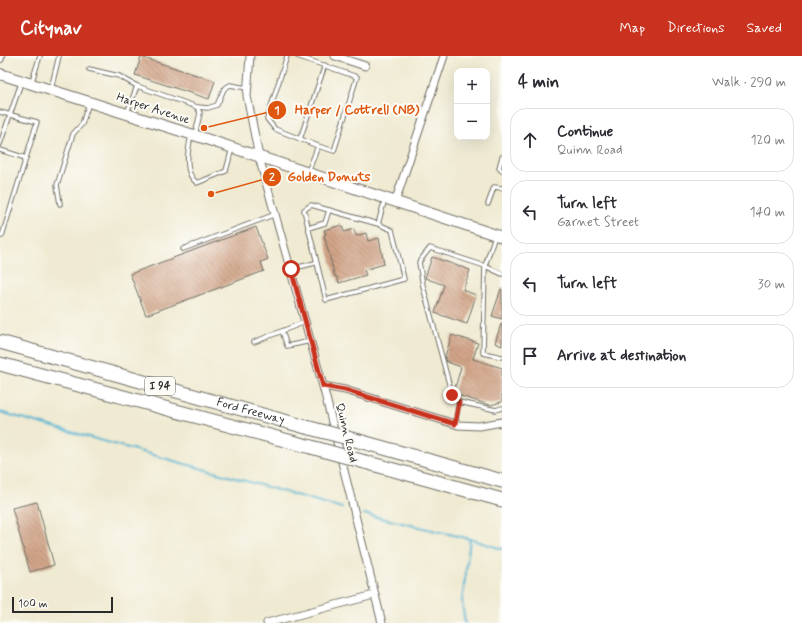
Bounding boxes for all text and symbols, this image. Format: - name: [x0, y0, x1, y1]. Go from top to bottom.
- text: Citynav: [20, 16, 82, 41]
- text: Map: [619, 19, 645, 37]
- text: Directions: [667, 19, 725, 37]
- text: Saved: [747, 19, 782, 37]
- map controls: [454, 68, 490, 140]
- button: +: [454, 68, 490, 104]
- text: 4 min: [518, 71, 559, 93]
- text: Walk · 290 m: [712, 74, 786, 91]
- street label: Harper Avenue: [114, 90, 192, 128]
- callout: Harper / Cottrell (NB): [267, 97, 427, 122]
- text: Harper / Cottrell (NB): [295, 102, 420, 119]
- text: 1: [274, 103, 280, 119]
- button: −: [454, 104, 490, 140]
- text: Continue: [557, 122, 613, 142]
- icon: ahead: [519, 129, 541, 151]
- text: 120 m: [751, 132, 785, 149]
- text: Quinn Road: [557, 142, 623, 159]
- callout: Golden Donuts: [262, 164, 376, 189]
- text: Golden Donuts: [288, 169, 371, 186]
- text: 2: [269, 170, 275, 186]
- text: Turn left: [557, 194, 617, 214]
- icon: left: [519, 201, 541, 223]
- text: 140 m: [750, 204, 785, 221]
- text: Garnet Street: [557, 214, 639, 231]
- route start: [282, 260, 300, 278]
- icon: left: [519, 273, 541, 295]
- text: Turn left: [557, 274, 617, 294]
- text: 30 m: [758, 276, 785, 293]
- icon: arrive: [519, 345, 541, 367]
- text: Arrive at destination: [557, 346, 686, 366]
- road number: I 94: [145, 377, 175, 395]
- route end: [443, 386, 461, 404]
- street label: Ford Freeway: [215, 395, 287, 429]
- street label: Quinn Road: [331, 402, 361, 464]
- scale bar: [12, 595, 113, 614]
- text: 100 m: [18, 597, 48, 611]

